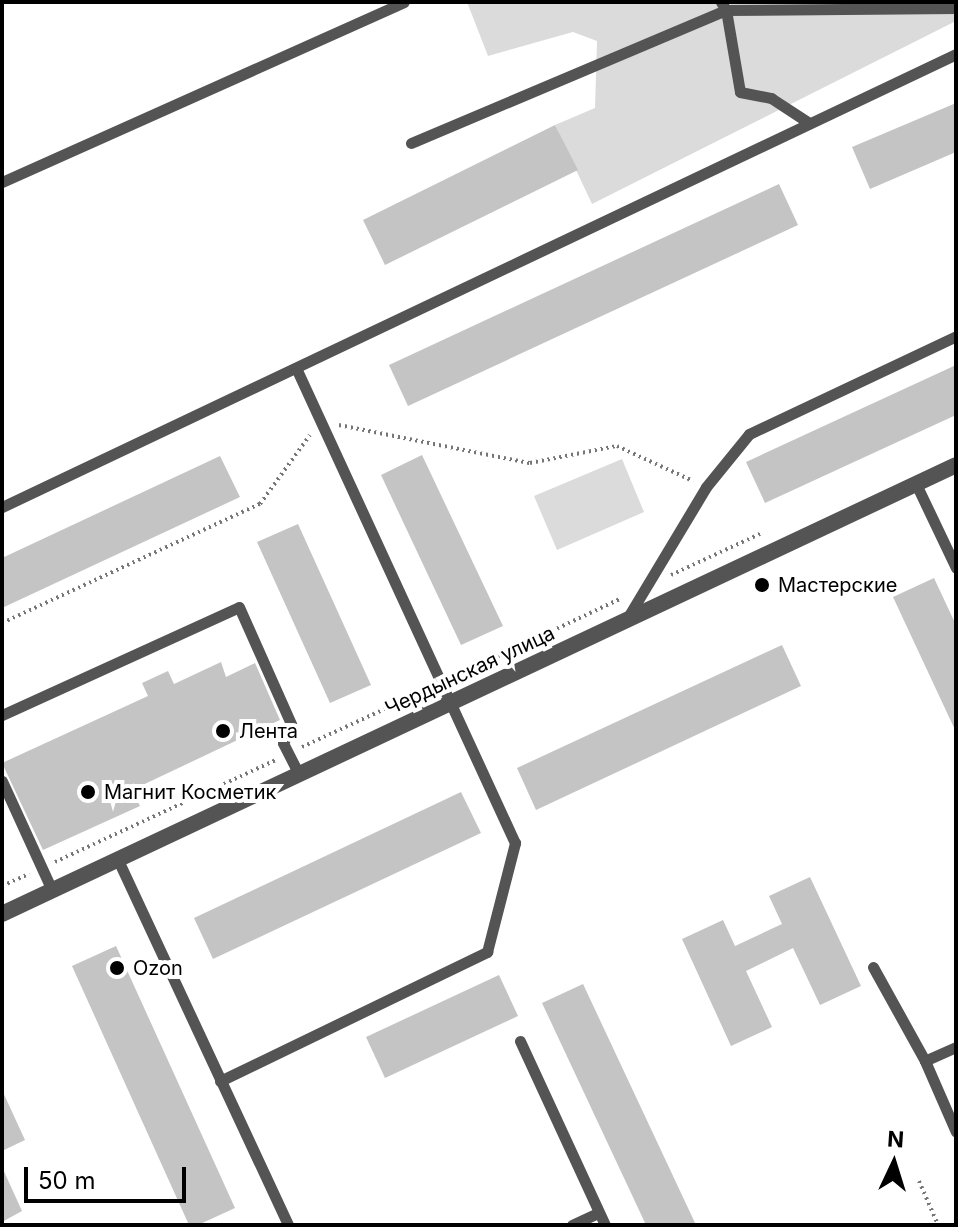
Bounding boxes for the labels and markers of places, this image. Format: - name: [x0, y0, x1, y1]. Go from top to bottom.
- place label: Мастерские: [778, 573, 897, 597]
- marker: Мастерские: [753, 576, 771, 594]
- place label: Лента: [239, 719, 298, 743]
- marker: Лента: [214, 722, 232, 740]
- place label: Магнит Косметик: [104, 780, 276, 804]
- marker: Магнит Косметик: [79, 783, 97, 801]
- place label: Ozon: [133, 956, 183, 980]
- marker: Ozon: [108, 959, 126, 977]

